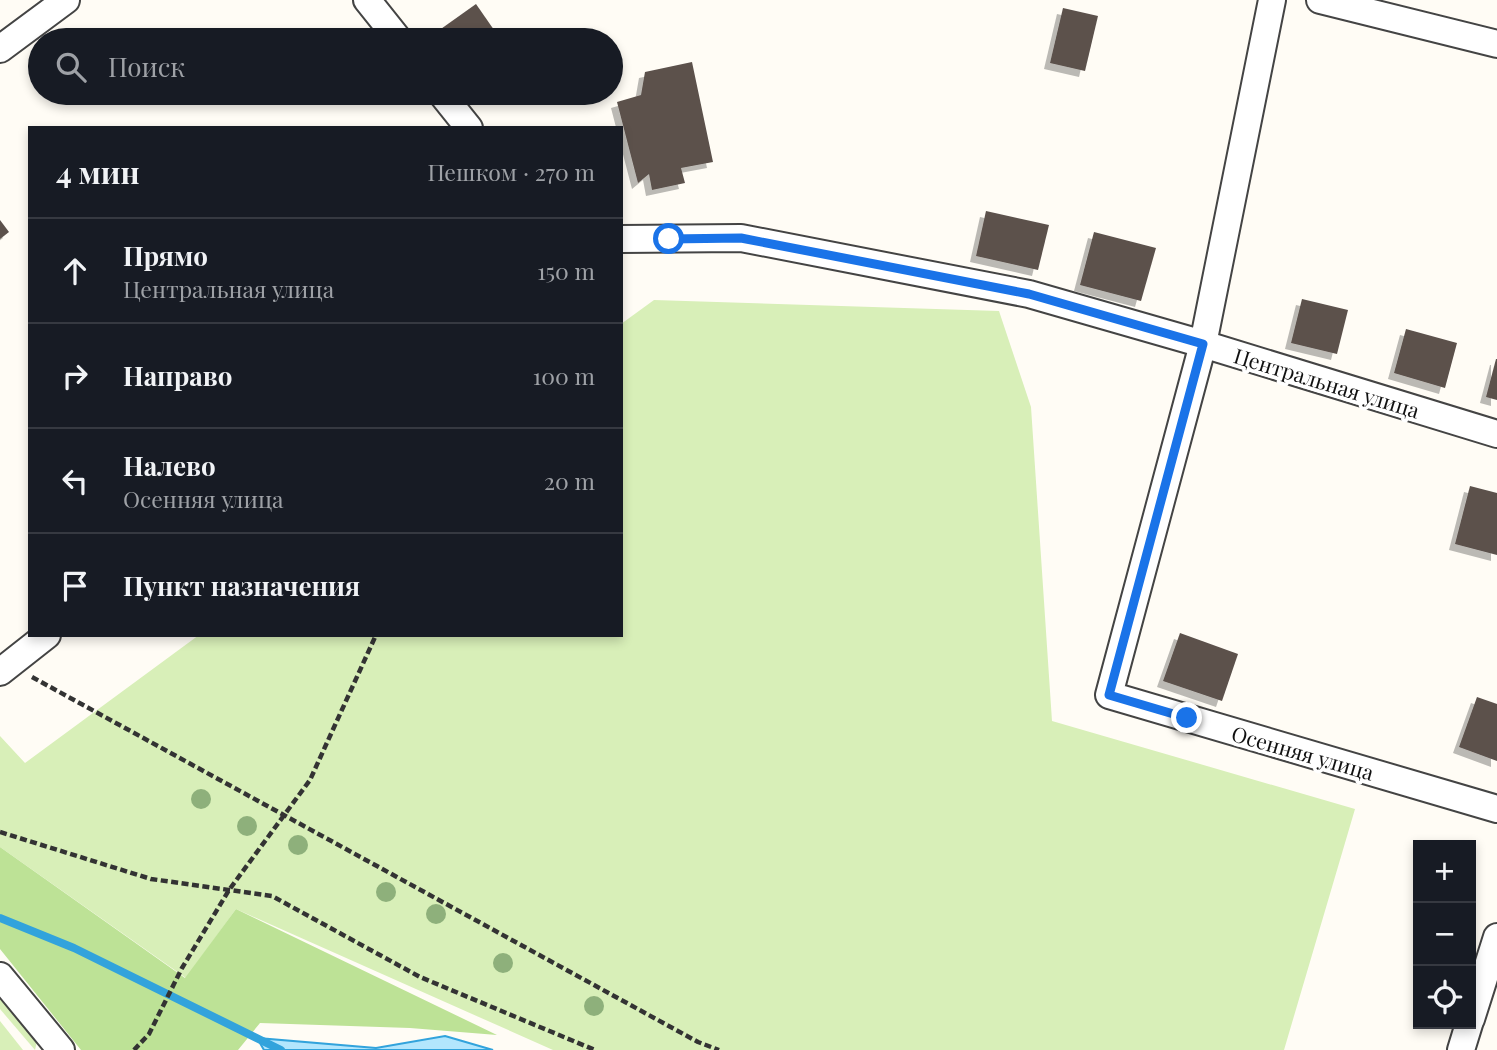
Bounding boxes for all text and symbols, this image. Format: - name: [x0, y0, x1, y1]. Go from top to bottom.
- search box: [28, 28, 623, 105]
- icon: search: [52, 48, 90, 86]
- text: Поиск: [108, 49, 185, 84]
- text: 4 мин: [56, 152, 140, 192]
- text: Пешком · 270 m: [427, 156, 595, 187]
- route start: [653, 223, 684, 254]
- text: Прямо: [123, 238, 208, 273]
- icon: ahead: [56, 252, 94, 290]
- text: 150 m: [537, 255, 595, 286]
- text: Центральная улица: [123, 273, 334, 304]
- street label: Центральная улица: [1231, 340, 1424, 424]
- icon: right: [56, 357, 94, 395]
- text: Направо: [123, 358, 232, 393]
- text: 100 m: [533, 360, 595, 391]
- text: Налево: [123, 448, 216, 483]
- icon: left: [56, 462, 94, 500]
- text: 20 m: [544, 465, 595, 496]
- text: Осенняя улица: [123, 483, 284, 514]
- icon: arrive: [56, 567, 94, 605]
- text: Пункт назначения: [123, 568, 360, 603]
- route end: [1171, 702, 1202, 733]
- street label: Осенняя улица: [1229, 718, 1378, 786]
- map controls: [1413, 840, 1476, 1029]
- button: +: [1413, 840, 1476, 903]
- button: −: [1413, 903, 1476, 966]
- button: locate: [1413, 966, 1476, 1029]

